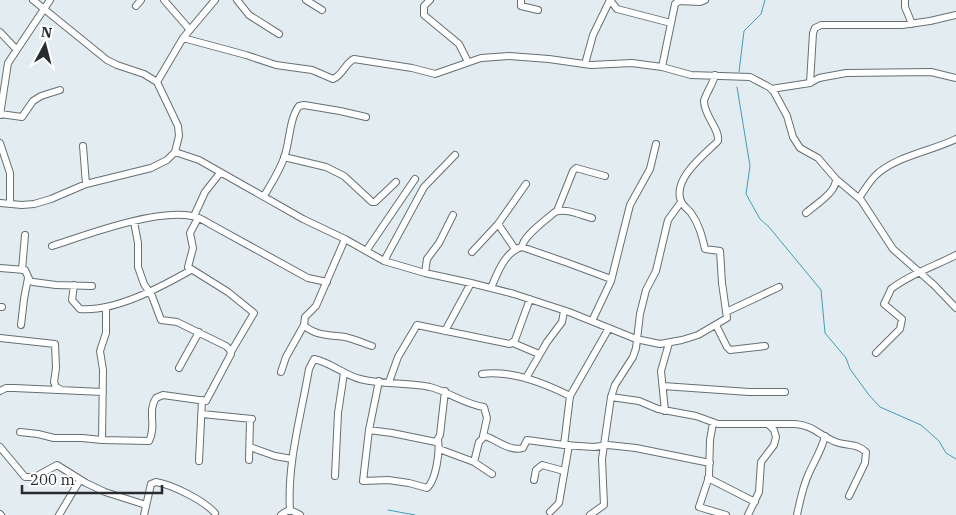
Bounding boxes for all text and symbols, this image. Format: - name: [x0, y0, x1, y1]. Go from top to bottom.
- north arrow: [20, 20, 70, 70]
- text: N: [40, 22, 53, 42]
- scale bar: [22, 462, 162, 494]
- text: 200 m: [30, 470, 75, 489]

